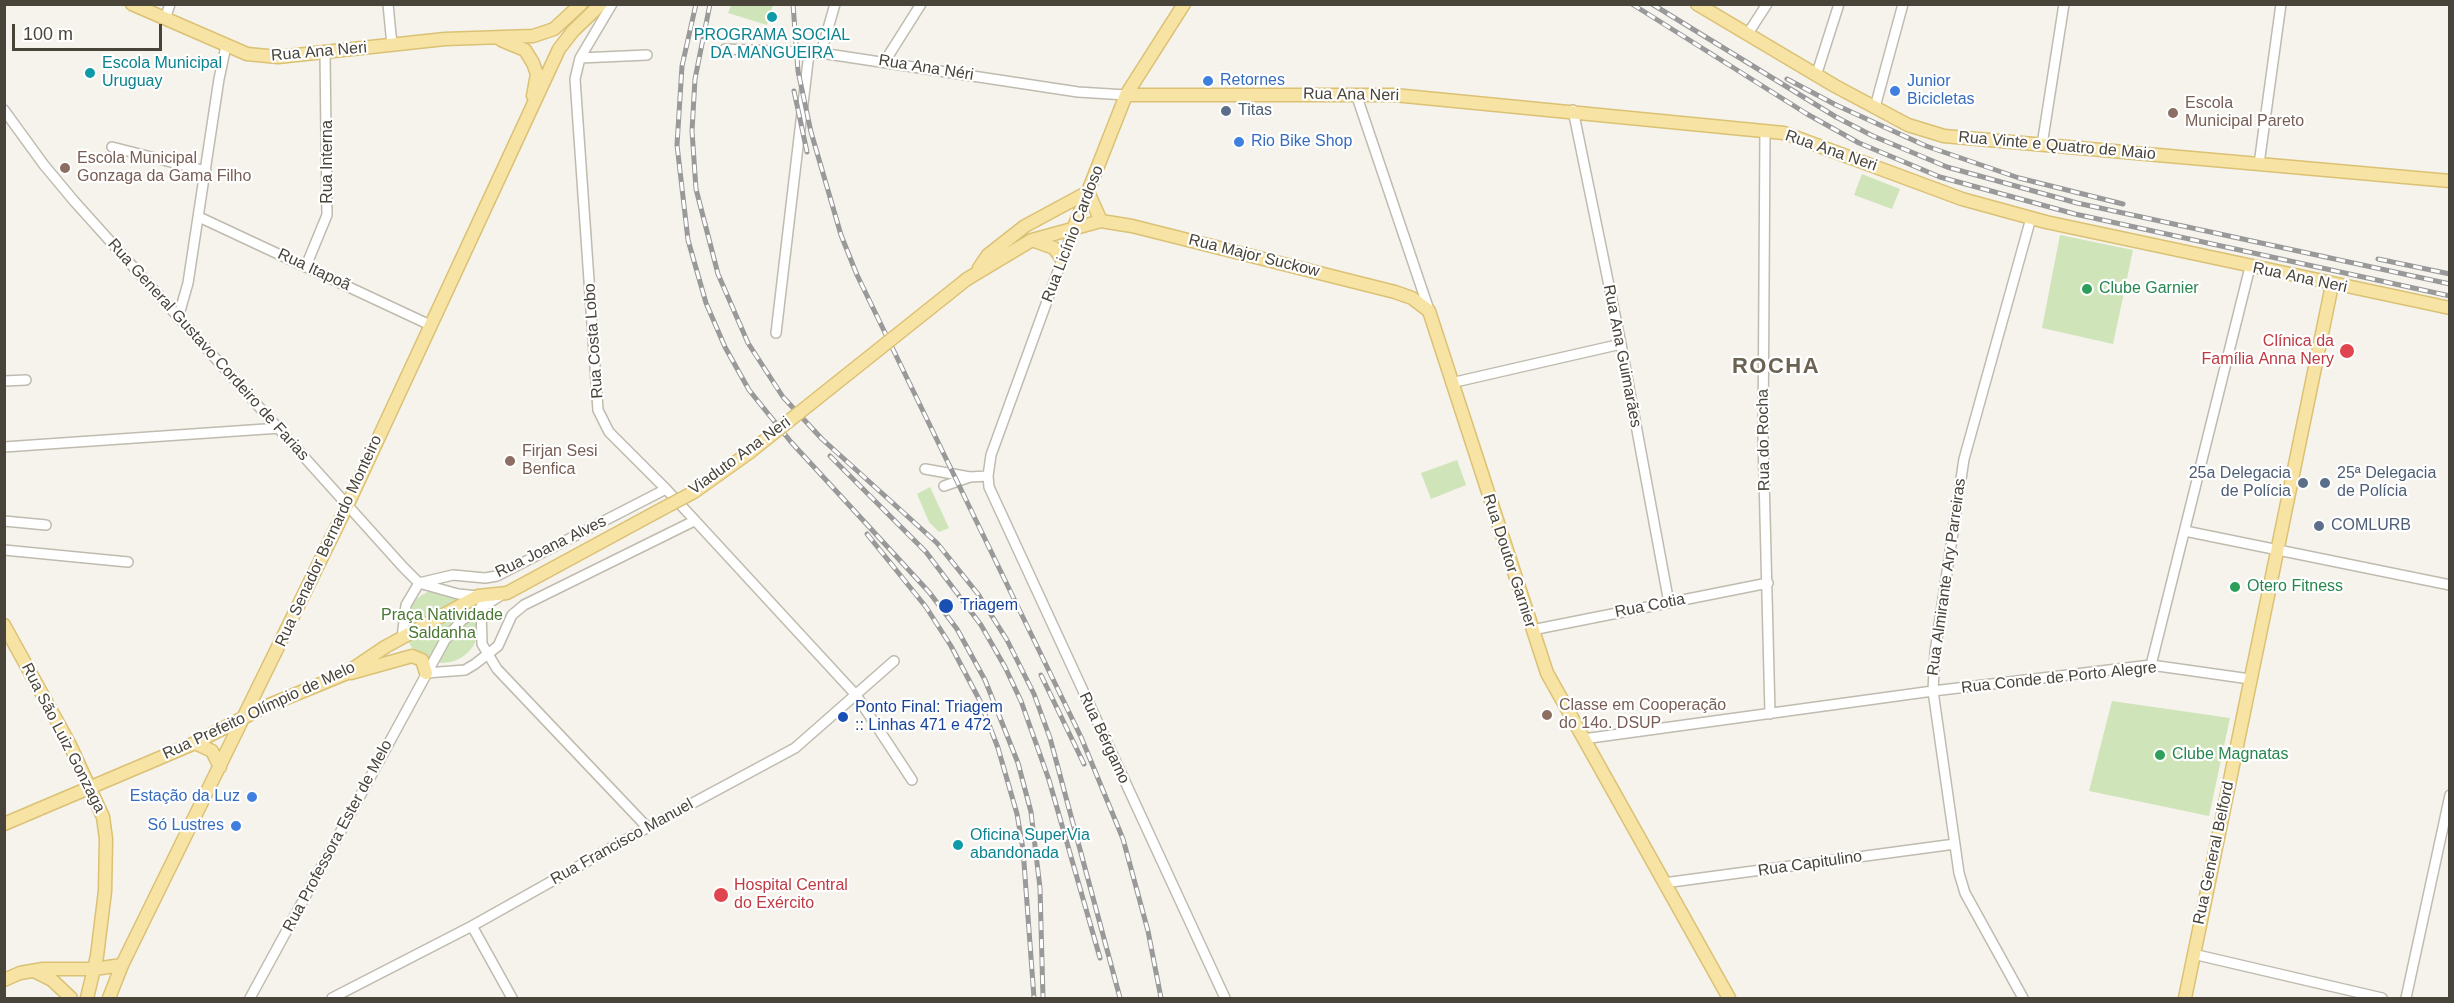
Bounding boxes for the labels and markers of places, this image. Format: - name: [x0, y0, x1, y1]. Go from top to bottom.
- marker: PROGRAMA SOCIAL DA MANGUEIRA: [765, 10, 779, 24]
- place label: PROGRAMA SOCIAL DA MANGUEIRA: [694, 26, 850, 64]
- place label: Escola Municipal Uruguay: [102, 54, 222, 92]
- marker: Escola Municipal Uruguay: [83, 66, 97, 80]
- place label: Retornes: [1220, 71, 1285, 91]
- place label: Junior Bicicletas: [1907, 72, 1975, 110]
- marker: Retornes: [1201, 74, 1215, 88]
- marker: Junior Bicicletas: [1888, 84, 1902, 98]
- place label: Escola Municipal Pareto: [2185, 94, 2304, 132]
- place label: Titas: [1238, 101, 1272, 121]
- marker: Titas: [1219, 104, 1233, 118]
- marker: Escola Municipal Pareto: [2166, 106, 2180, 120]
- place label: Rio Bike Shop: [1251, 132, 1352, 152]
- marker: Rio Bike Shop: [1232, 135, 1246, 149]
- place label: Escola Municipal Gonzaga da Gama Filho: [77, 149, 251, 187]
- marker: Escola Municipal Gonzaga da Gama Filho: [58, 161, 72, 175]
- place label: Clube Garnier: [2099, 279, 2199, 299]
- marker: Clube Garnier: [2080, 282, 2094, 296]
- place label: Clínica da Família Anna Nery: [2202, 332, 2334, 370]
- marker: Clínica da Família Anna Nery: [2338, 342, 2356, 360]
- place label: Firjan Sesi Benfica: [522, 442, 598, 480]
- marker: Firjan Sesi Benfica: [503, 454, 517, 468]
- place label: 25a Delegacia de Polícia: [2189, 464, 2291, 502]
- place label: 25ª Delegacia de Polícia: [2337, 464, 2436, 502]
- marker: 25a Delegacia de Polícia: [2296, 476, 2310, 490]
- marker: 25ª Delegacia de Polícia: [2318, 476, 2332, 490]
- place label: COMLURB: [2331, 516, 2411, 536]
- marker: COMLURB: [2312, 519, 2326, 533]
- place label: Otero Fitness: [2247, 577, 2343, 597]
- marker: Otero Fitness: [2228, 580, 2242, 594]
- place label: Triagem: [960, 596, 1018, 616]
- marker: Triagem: [937, 597, 955, 615]
- place label: Classe em Cooperação do 14o. DSUP: [1559, 696, 1726, 734]
- place label: Ponto Final: Triagem :: Linhas 471 e 472: [855, 698, 1003, 736]
- marker: Classe em Cooperação do 14o. DSUP: [1540, 708, 1554, 722]
- marker: Ponto Final: Triagem :: Linhas 471 e 472: [836, 710, 850, 724]
- place label: Clube Magnatas: [2172, 745, 2289, 765]
- marker: Clube Magnatas: [2153, 748, 2167, 762]
- place label: Estação da Luz: [130, 787, 240, 807]
- marker: Estação da Luz: [245, 790, 259, 804]
- place label: Só Lustres: [148, 816, 224, 836]
- marker: Só Lustres: [229, 819, 243, 833]
- place label: Oficina SuperVia abandonada: [970, 826, 1090, 864]
- marker: Oficina SuperVia abandonada: [951, 838, 965, 852]
- place label: Hospital Central do Exército: [734, 876, 848, 914]
- marker: Hospital Central do Exército: [712, 886, 730, 904]

